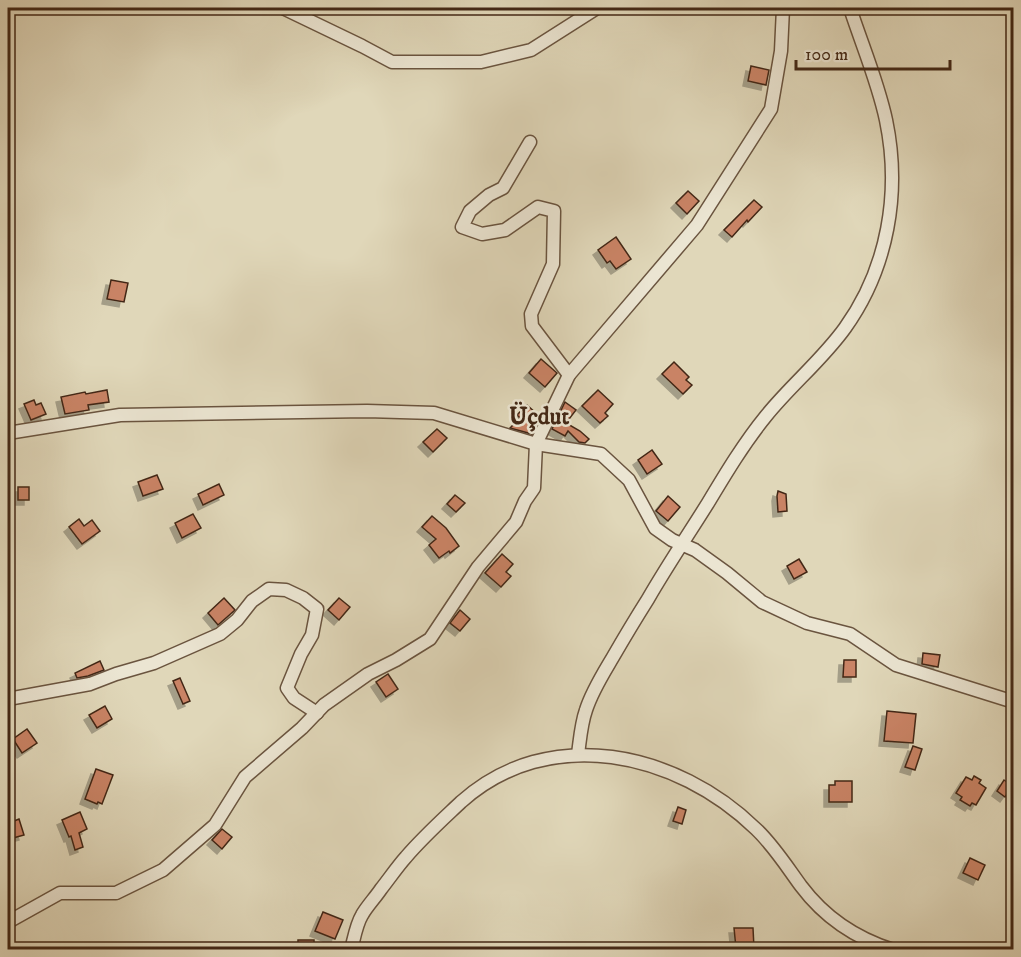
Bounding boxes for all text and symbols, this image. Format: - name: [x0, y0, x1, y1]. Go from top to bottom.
- scale bar: [796, 33, 950, 71]
- text: 100 m: [805, 44, 848, 66]
- district label: Üçdut: [509, 401, 569, 432]

